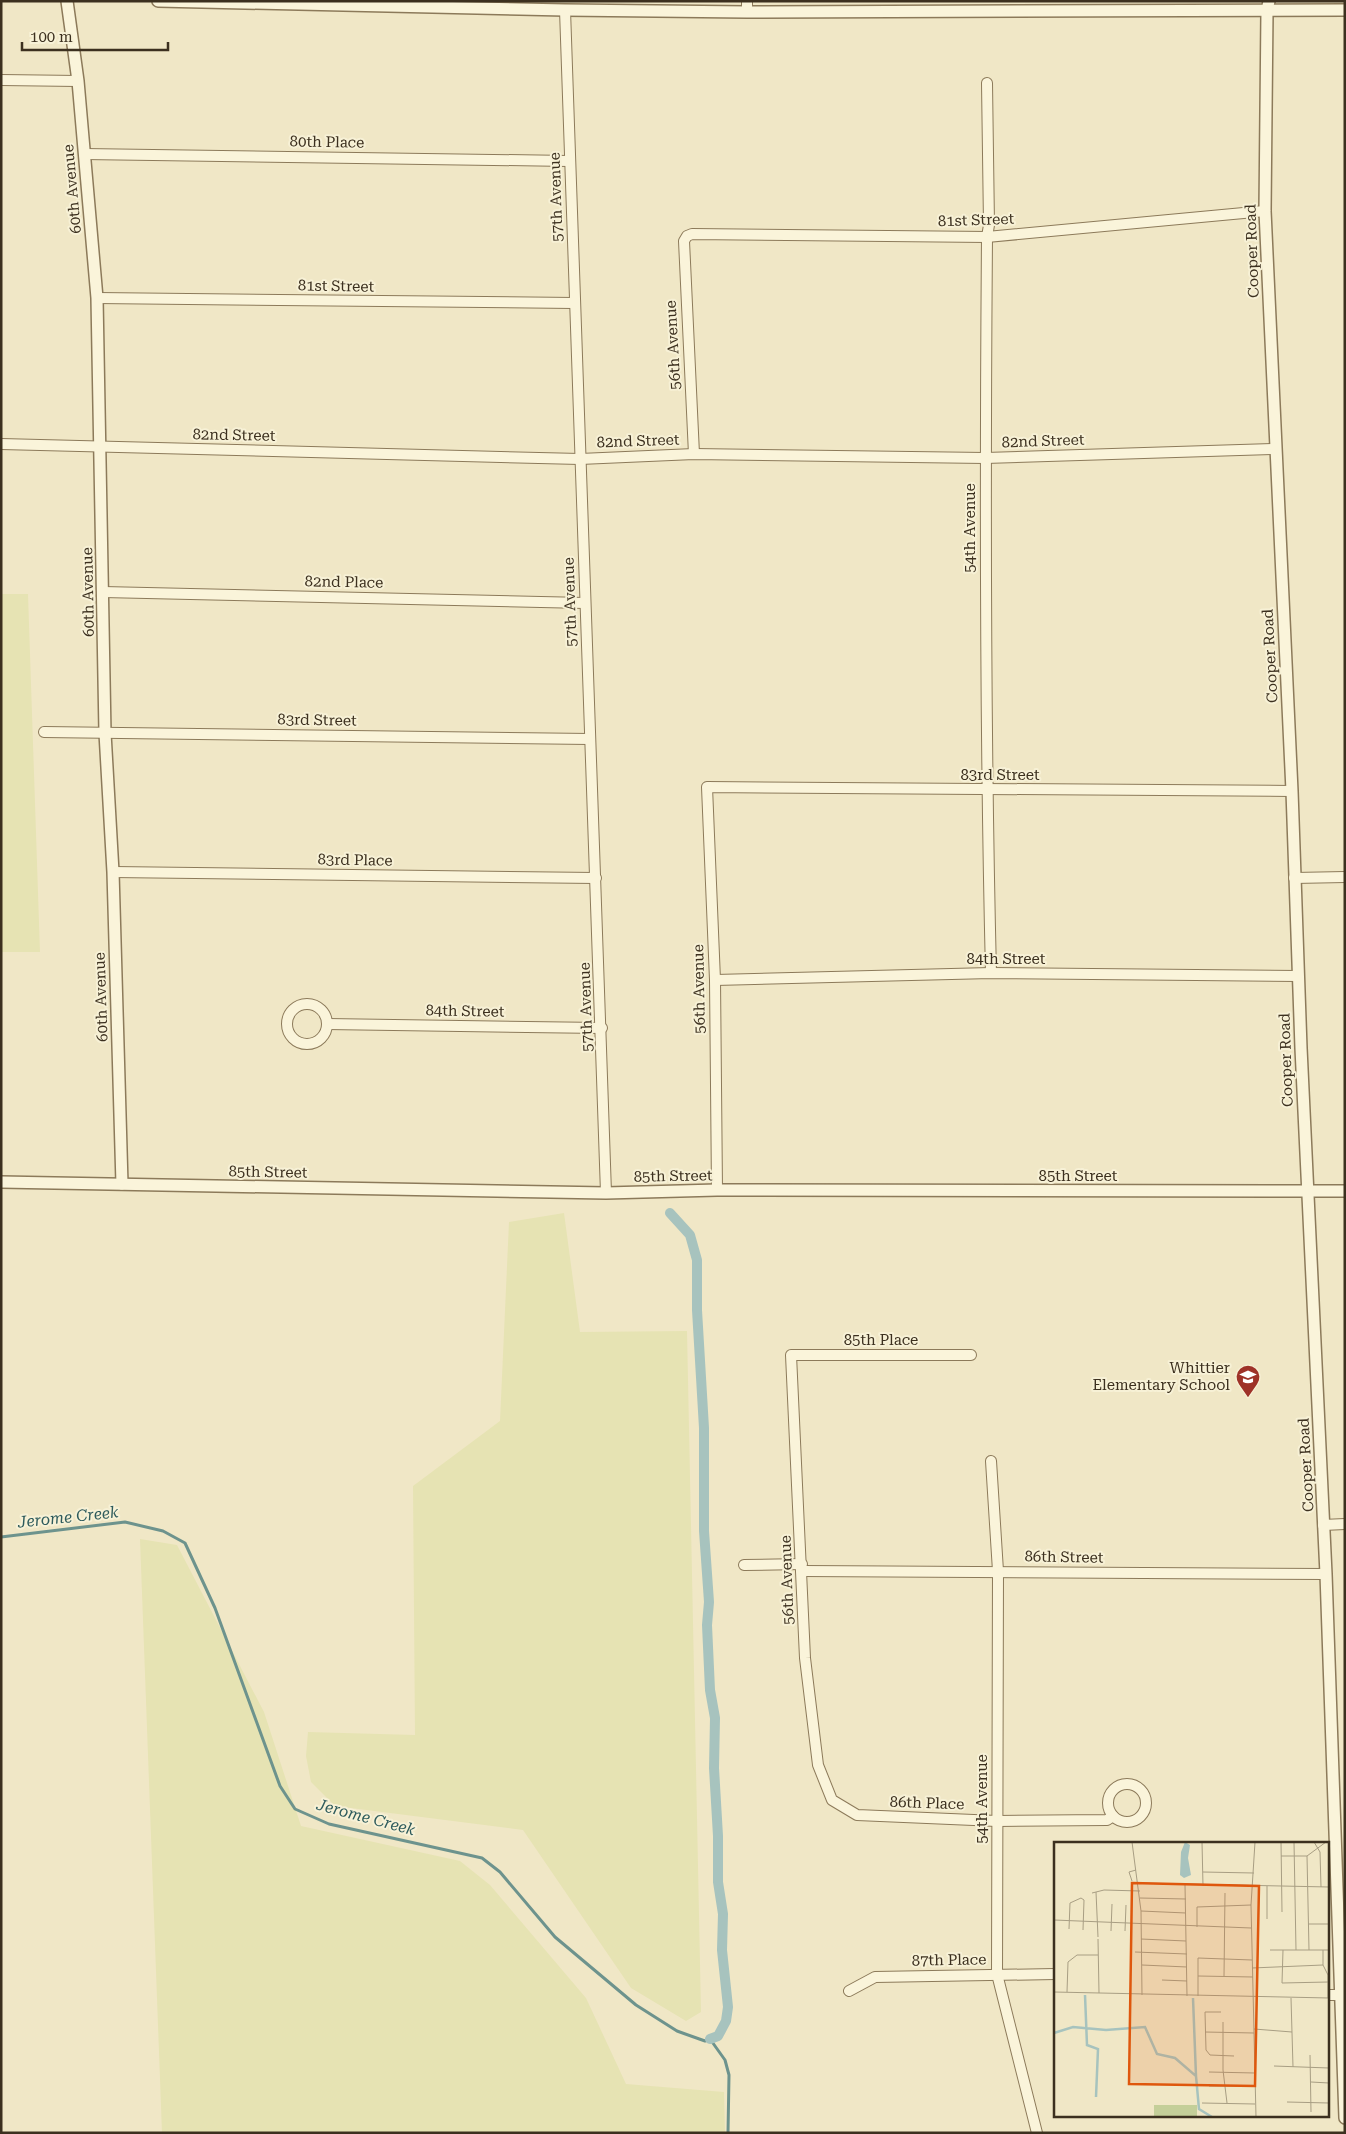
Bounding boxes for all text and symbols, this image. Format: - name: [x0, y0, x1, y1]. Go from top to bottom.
- scale bar: [22, 20, 169, 52]
- text: 100 m: [30, 28, 73, 46]
- street label: 80th Place: [290, 132, 364, 152]
- street label: 60th Avenue: [59, 144, 85, 234]
- street label: 57th Avenue: [545, 152, 567, 242]
- street label: Cooper Road: [1241, 203, 1263, 298]
- street label: 81st Street: [938, 210, 1015, 230]
- street label: 81st Street: [298, 276, 375, 296]
- street label: 56th Avenue: [662, 300, 684, 390]
- street label: 82nd Street: [192, 425, 276, 445]
- street label: 82nd Street: [596, 431, 680, 451]
- street label: 82nd Street: [1001, 431, 1085, 451]
- street label: 54th Avenue: [961, 483, 979, 573]
- street label: 60th Avenue: [78, 547, 98, 637]
- street label: 57th Avenue: [559, 557, 581, 647]
- street label: 82nd Place: [305, 572, 383, 592]
- street label: Cooper Road: [1259, 608, 1281, 703]
- street label: 83rd Street: [277, 710, 357, 730]
- street label: 83rd Street: [960, 766, 1040, 784]
- street label: 83rd Place: [317, 850, 393, 870]
- street label: 56th Avenue: [689, 944, 709, 1034]
- street label: 84th Street: [967, 950, 1046, 968]
- street label: 60th Avenue: [90, 952, 112, 1042]
- street label: 57th Avenue: [575, 962, 597, 1052]
- street label: 84th Street: [425, 1001, 505, 1021]
- street label: Cooper Road: [1275, 1012, 1297, 1107]
- street label: 85th Street: [228, 1162, 308, 1182]
- street label: 85th Street: [633, 1166, 713, 1186]
- street label: 85th Street: [1039, 1167, 1118, 1185]
- street label: 85th Place: [844, 1331, 918, 1349]
- place label: Whittier Elementary School: [1092, 1359, 1230, 1394]
- school or university icon: Whittier Elementary School: [1235, 1364, 1261, 1398]
- street label: Cooper Road: [1295, 1417, 1317, 1512]
- water label: Jerome Creek: [16, 1502, 120, 1532]
- street label: 56th Avenue: [776, 1535, 798, 1625]
- street label: 86th Street: [1024, 1547, 1104, 1567]
- street label: 54th Avenue: [973, 1754, 991, 1844]
- street label: 86th Place: [889, 1793, 965, 1813]
- water label: Jerome Creek: [314, 1794, 418, 1839]
- inset map: [1054, 1842, 1328, 2116]
- street label: 87th Place: [912, 1950, 986, 1970]

